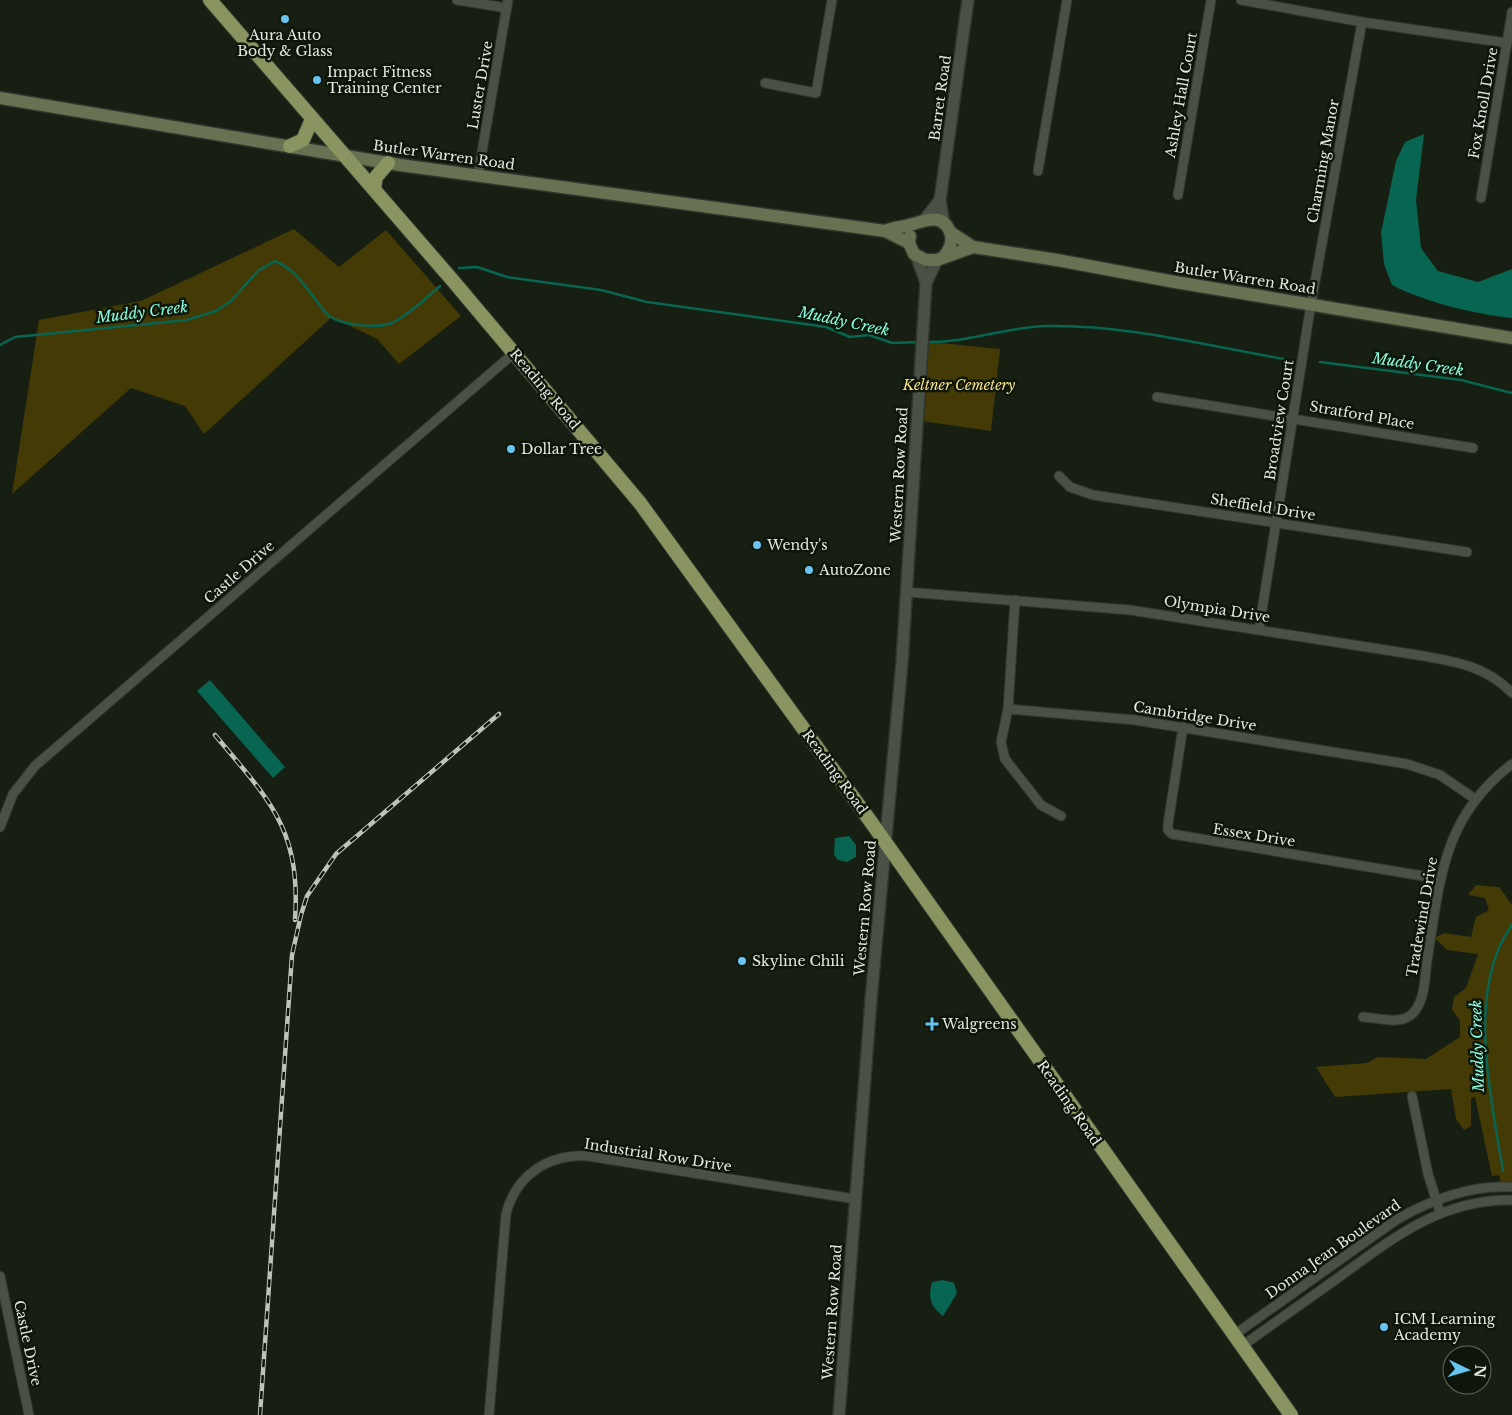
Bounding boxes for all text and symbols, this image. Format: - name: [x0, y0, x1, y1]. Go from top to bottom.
- marker: Aura Auto Body & Glass: [279, 13, 291, 25]
- place label: Aura Auto Body & Glass: [237, 26, 333, 60]
- street label: Ashley Hall Court: [1161, 30, 1201, 160]
- street label: Luster Drive: [463, 39, 497, 131]
- street label: Fox Knoll Drive: [1464, 46, 1502, 160]
- street label: Barret Road: [925, 53, 955, 142]
- place label: Impact Fitness Training Center: [327, 63, 442, 97]
- marker: Impact Fitness Training Center: [311, 74, 323, 86]
- street label: Charming Manor: [1303, 97, 1343, 224]
- street label: Butler Warren Road: [372, 136, 517, 174]
- street label: Butler Warren Road: [1173, 258, 1317, 298]
- water label: Muddy Creek: [94, 297, 189, 327]
- water label: Muddy Creek: [796, 302, 891, 340]
- street label: Reading Road: [506, 345, 584, 434]
- water label: Muddy Creek: [1370, 348, 1465, 380]
- street label: Broadview Court: [1261, 358, 1298, 482]
- park label: Keltner Cemetery: [902, 376, 1016, 394]
- street label: Stratford Place: [1308, 397, 1416, 433]
- street label: Western Row Road: [886, 406, 912, 544]
- place label: Dollar Tree: [521, 440, 602, 458]
- marker: Dollar Tree: [505, 443, 517, 455]
- street label: Sheffield Drive: [1209, 490, 1317, 524]
- place label: Wendy's: [766, 536, 828, 554]
- street label: Castle Drive: [200, 537, 278, 607]
- marker: Wendy's: [751, 539, 763, 551]
- place label: AutoZone: [818, 561, 891, 579]
- marker: AutoZone: [803, 564, 815, 576]
- street label: Olympia Drive: [1163, 592, 1271, 626]
- street label: Cambridge Drive: [1132, 697, 1258, 735]
- street label: Reading Road: [798, 726, 872, 818]
- street label: Essex Drive: [1212, 820, 1296, 850]
- street label: Western Row Road: [850, 839, 880, 978]
- street label: Tradewind Drive: [1403, 855, 1441, 979]
- place label: Skyline Chili: [752, 952, 845, 970]
- marker: Skyline Chili: [736, 955, 748, 967]
- water label: Muddy Creek: [1466, 1000, 1488, 1093]
- place label: Walgreens: [941, 1015, 1017, 1033]
- marker: Walgreens: [926, 1018, 938, 1030]
- street label: Reading Road: [1033, 1057, 1105, 1150]
- street label: Industrial Row Drive: [583, 1134, 733, 1176]
- street label: Donna Jean Boulevard: [1262, 1195, 1404, 1303]
- street label: Western Row Road: [818, 1243, 846, 1381]
- street label: Castle Drive: [10, 1298, 46, 1388]
- place label: ICM Learning Academy: [1393, 1310, 1496, 1344]
- marker: ICM Learning Academy: [1378, 1321, 1390, 1333]
- north arrow: [1442, 1345, 1492, 1395]
- text: N: [1470, 1364, 1489, 1378]

